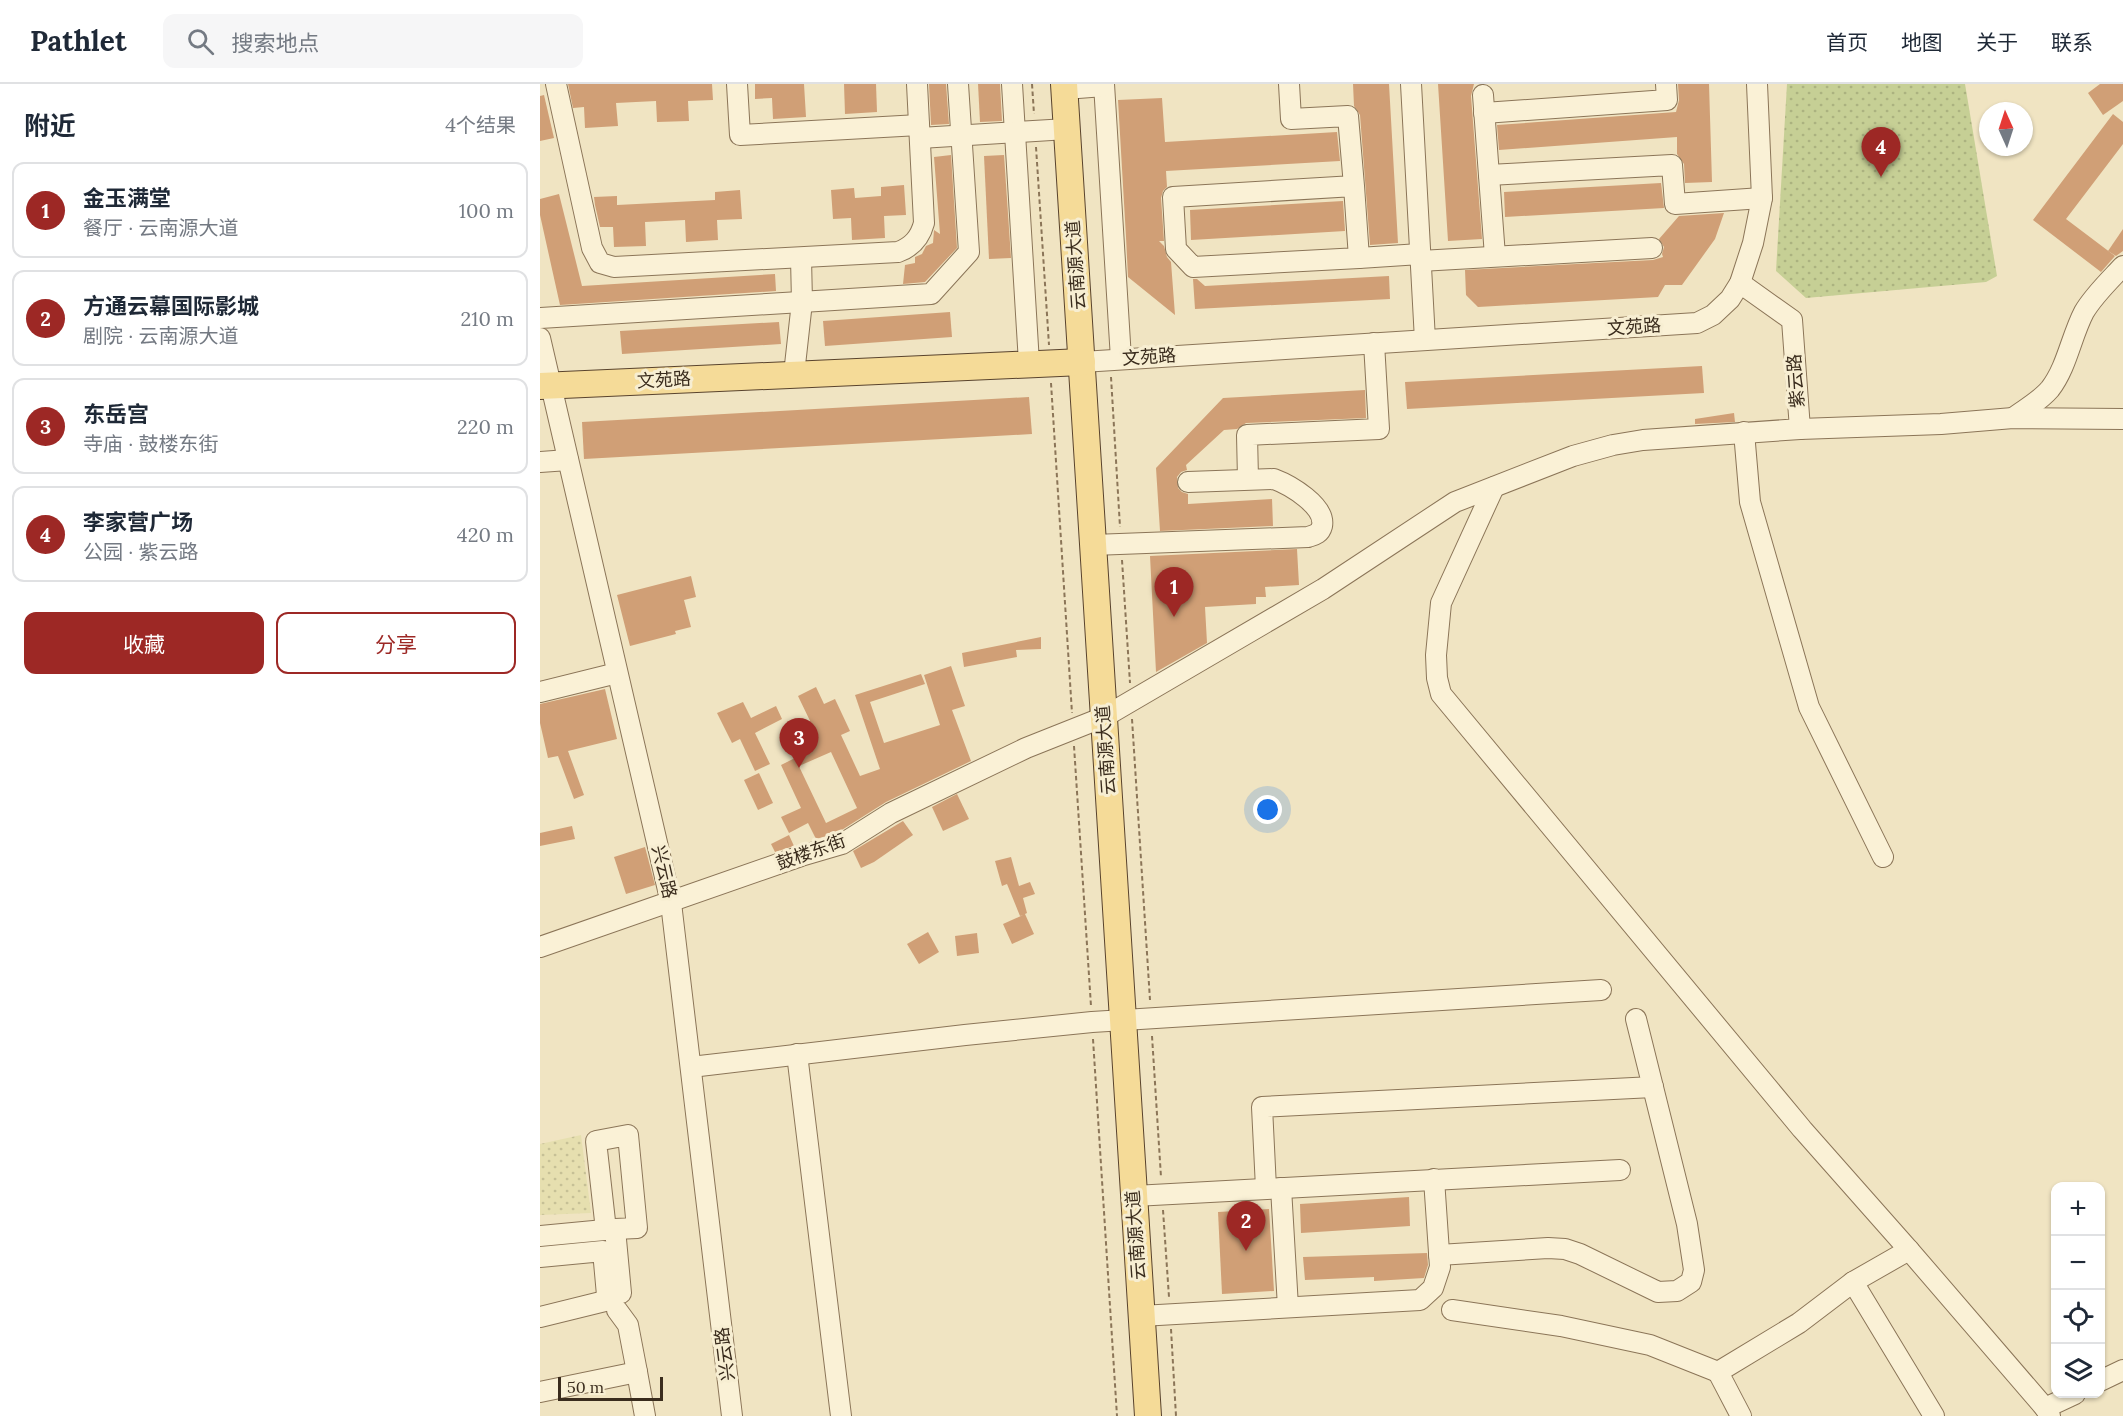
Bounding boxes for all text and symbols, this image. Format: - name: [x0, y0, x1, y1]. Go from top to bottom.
- search box: [163, 14, 583, 68]
- text: Pathlet: [30, 23, 127, 59]
- icon: search: [184, 25, 217, 58]
- text: 搜索地点: [232, 29, 320, 57]
- text: 首页: [1826, 29, 1868, 56]
- text: 地图: [1901, 29, 1943, 56]
- text: 关于: [1976, 29, 2018, 56]
- text: 联系: [2051, 29, 2093, 56]
- north arrow: [1979, 102, 2033, 156]
- text: 附近: [24, 109, 76, 142]
- text: 4个结果: [445, 112, 516, 137]
- pin: 4: [1862, 128, 1900, 177]
- text: 金玉满堂: [83, 184, 171, 212]
- text: 1: [41, 198, 50, 223]
- text: 100 m: [459, 198, 514, 223]
- text: 餐厅 · 云南源大道: [83, 215, 239, 240]
- street label: 云南源大道: [1061, 219, 1090, 311]
- text: 方通云幕国际影城: [83, 292, 259, 320]
- text: 2: [40, 306, 51, 331]
- text: 210 m: [460, 306, 514, 331]
- street label: 文苑路: [1606, 313, 1662, 340]
- text: 剧院 · 云南源大道: [83, 323, 239, 348]
- street label: 文苑路: [1121, 343, 1177, 370]
- street label: 紫云路: [1782, 353, 1809, 409]
- street label: 文苑路: [636, 367, 692, 392]
- text: 东岳宫: [83, 400, 149, 428]
- text: 3: [40, 414, 51, 439]
- text: 220 m: [457, 414, 514, 439]
- text: 寺庙 · 鼓楼东街: [83, 431, 219, 456]
- text: 李家营广场: [83, 508, 193, 536]
- text: 4: [40, 522, 51, 547]
- text: 420 m: [457, 522, 514, 547]
- text: 公园 · 紫云路: [83, 539, 199, 564]
- pin: 1: [1154, 568, 1194, 617]
- button: 收藏: [24, 612, 264, 674]
- button: 分享: [276, 612, 516, 674]
- street label: 云南源大道: [1091, 704, 1120, 796]
- pin: 3: [780, 718, 818, 768]
- your location: [1253, 795, 1282, 824]
- street label: 鼓楼东街: [773, 828, 849, 875]
- street label: 兴云路: [647, 843, 682, 901]
- map controls: [2051, 1182, 2105, 1398]
- button: +: [2051, 1182, 2105, 1236]
- street label: 云南源大道: [1121, 1189, 1150, 1281]
- pin: 2: [1226, 1202, 1266, 1251]
- button: −: [2051, 1236, 2105, 1290]
- button: locate: [2051, 1290, 2105, 1344]
- street label: 兴云路: [710, 1326, 739, 1382]
- button: layers: [2051, 1344, 2105, 1398]
- scale bar: [558, 1374, 663, 1402]
- text: 50 m: [567, 1377, 604, 1397]

